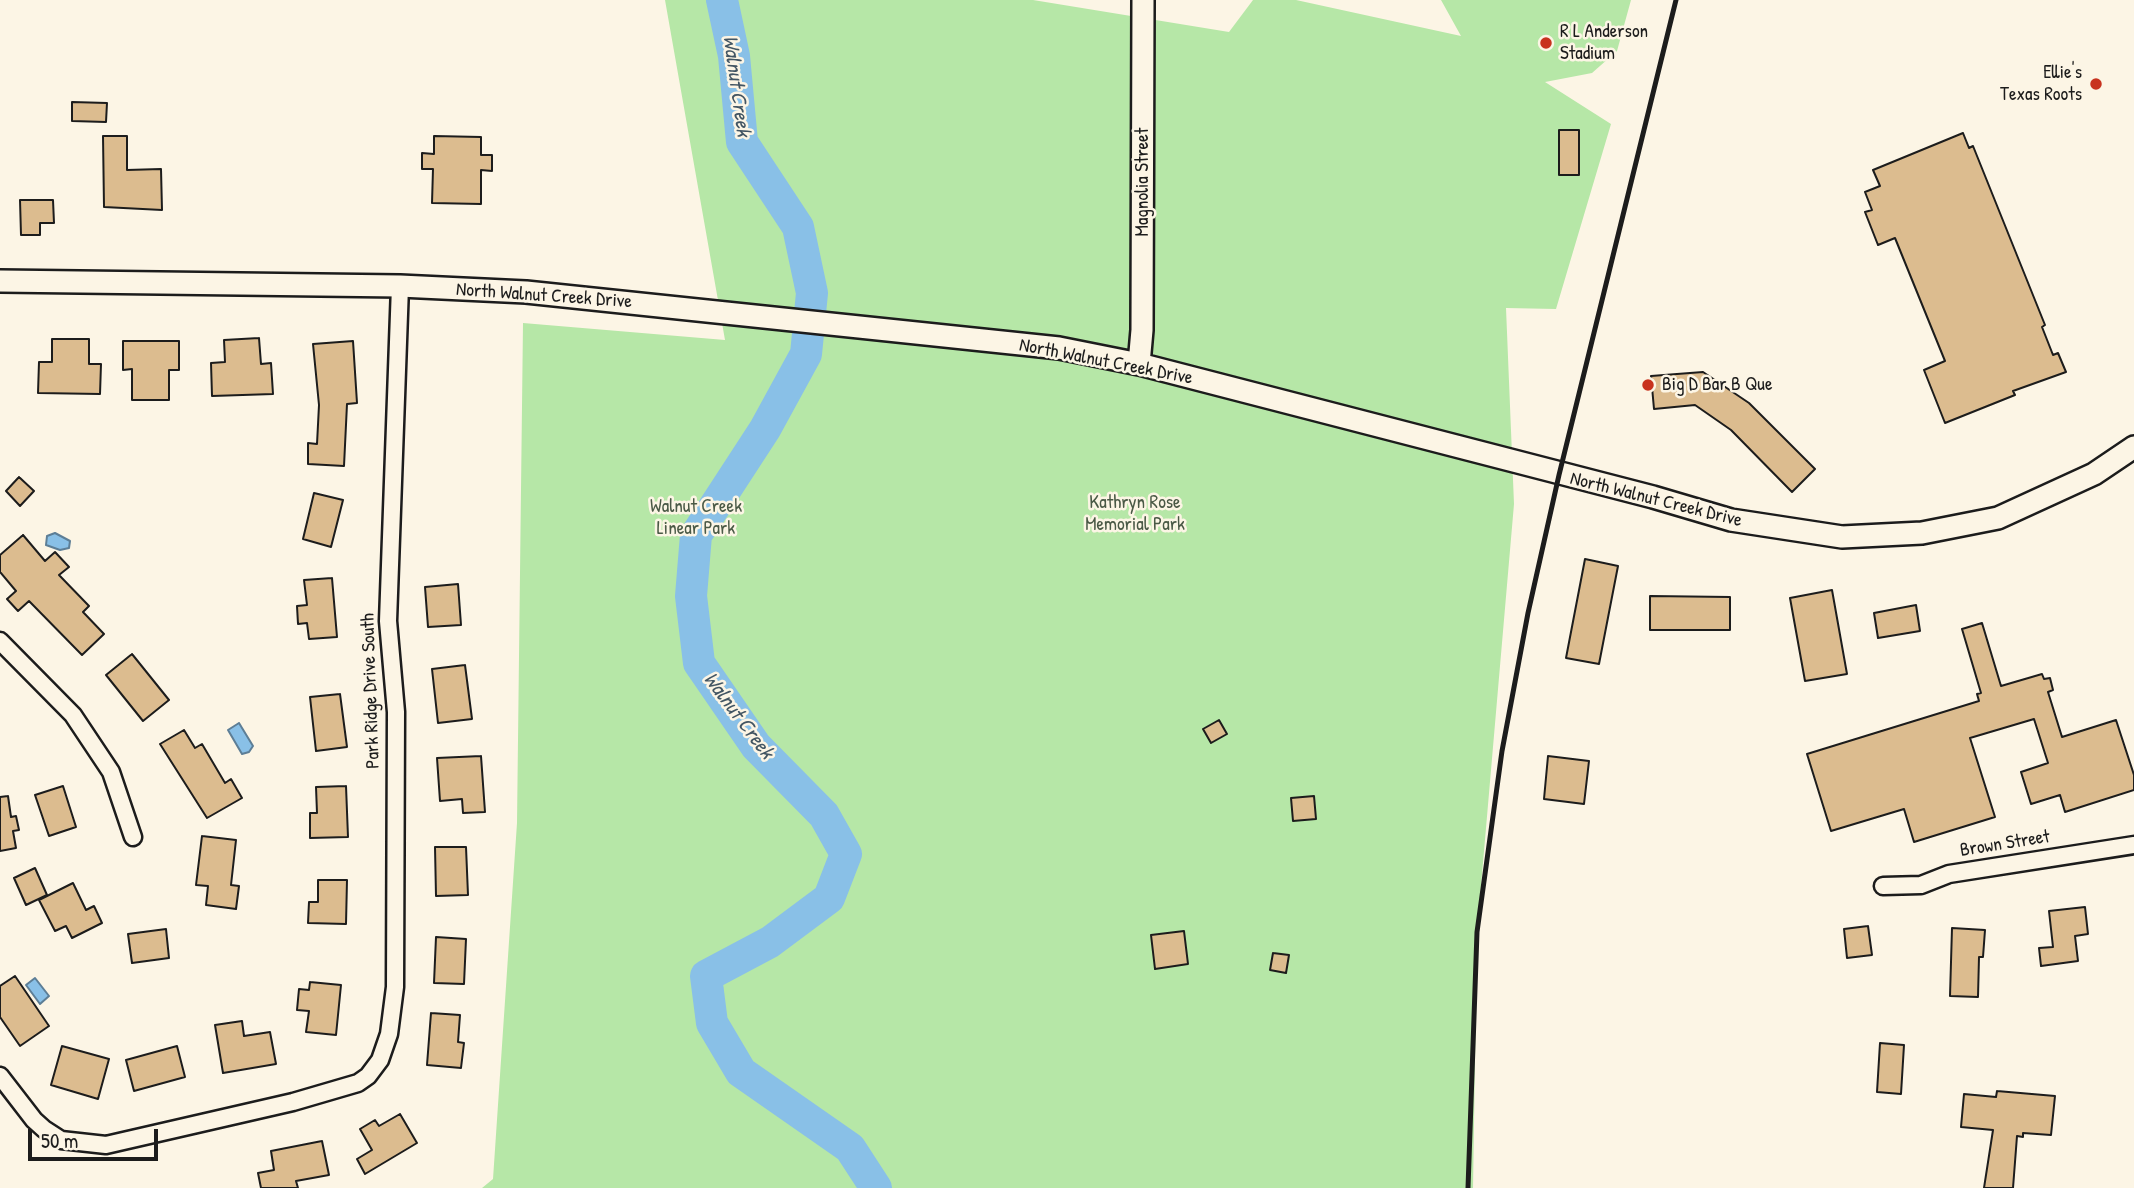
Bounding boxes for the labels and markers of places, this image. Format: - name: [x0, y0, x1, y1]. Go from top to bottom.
- place label: R L Anderson Stadium: [1560, 21, 1648, 65]
- marker: R L Anderson Stadium: [1538, 35, 1554, 51]
- place label: Ellie's Texas Roots: [2000, 62, 2082, 106]
- marker: Ellie's Texas Roots: [2088, 76, 2104, 92]
- place label: Big D Bar B Que: [1662, 374, 1772, 396]
- marker: Big D Bar B Que: [1640, 377, 1656, 393]

